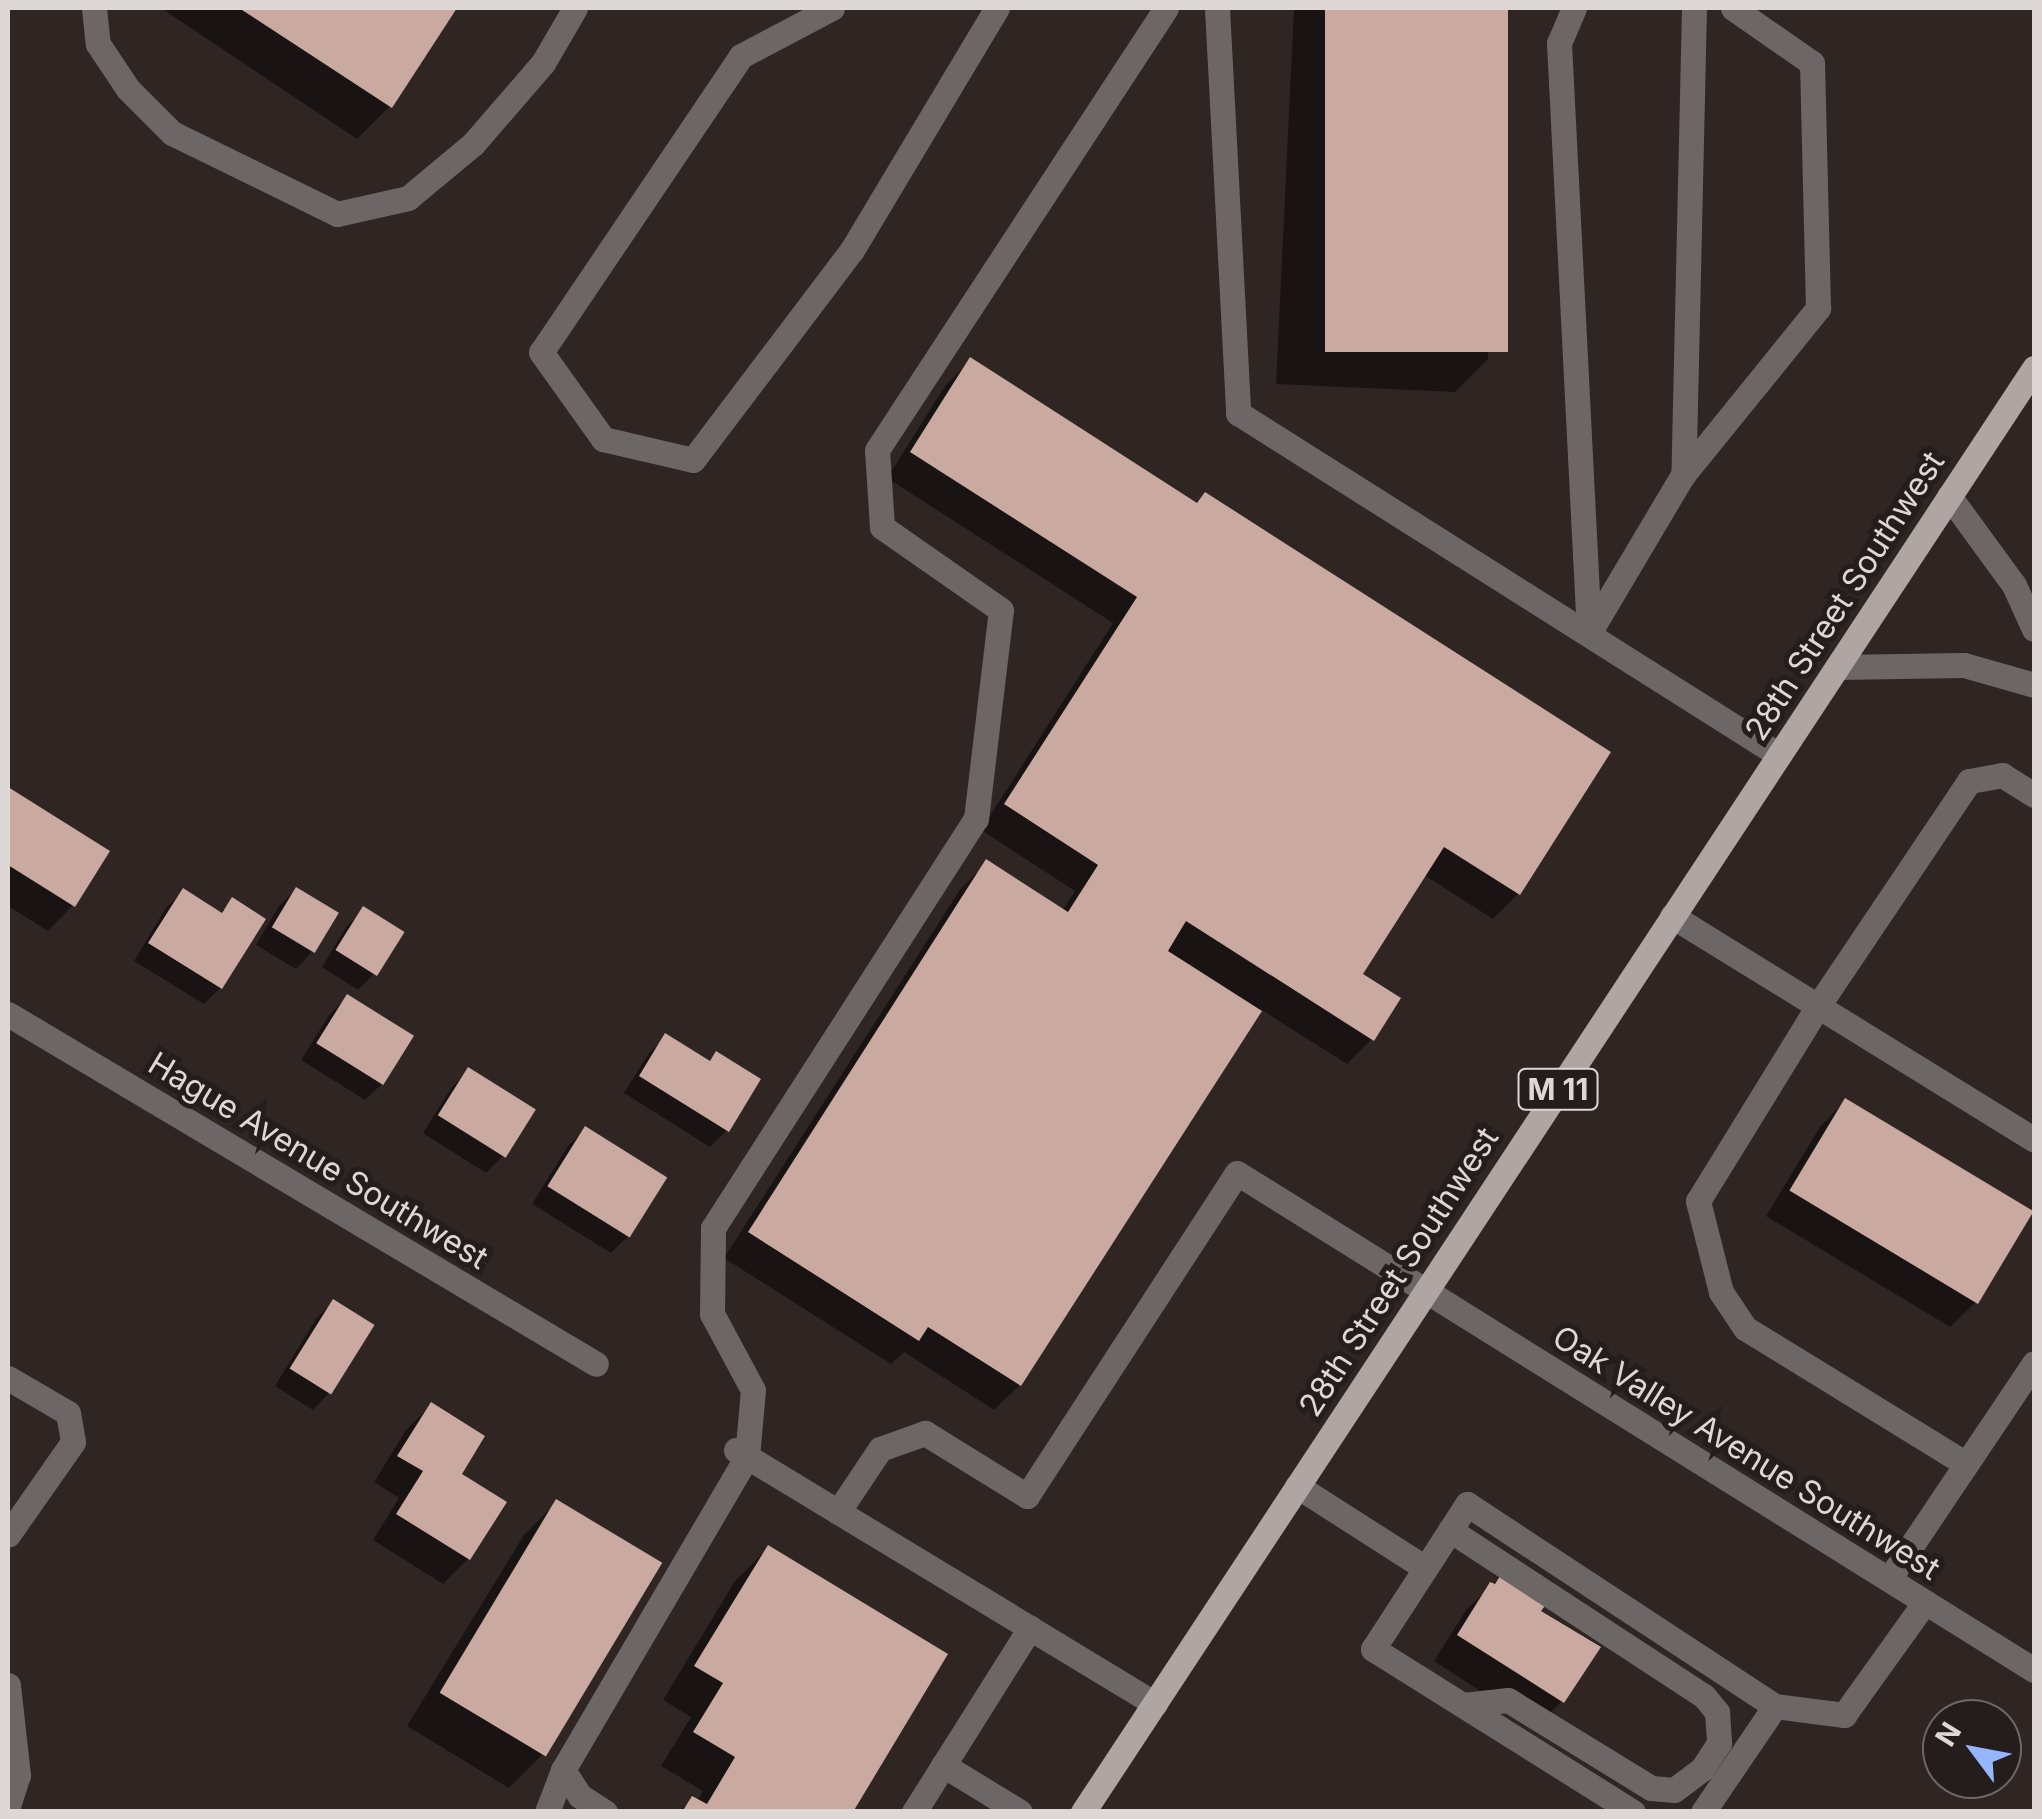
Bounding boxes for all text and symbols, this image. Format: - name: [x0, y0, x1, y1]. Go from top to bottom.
- street label: 28th Street Southwest: [1737, 444, 1953, 748]
- street label: Hague Avenue Southwest: [141, 1044, 495, 1278]
- road number: M 11: [1516, 1064, 1600, 1114]
- street label: 28th Street Southwest: [1291, 1120, 1507, 1424]
- street label: Oak Valley Avenue Southwest: [1545, 1318, 1947, 1588]
- north arrow: [1922, 1699, 2022, 1799]
- text: N: [1928, 1716, 1968, 1752]

